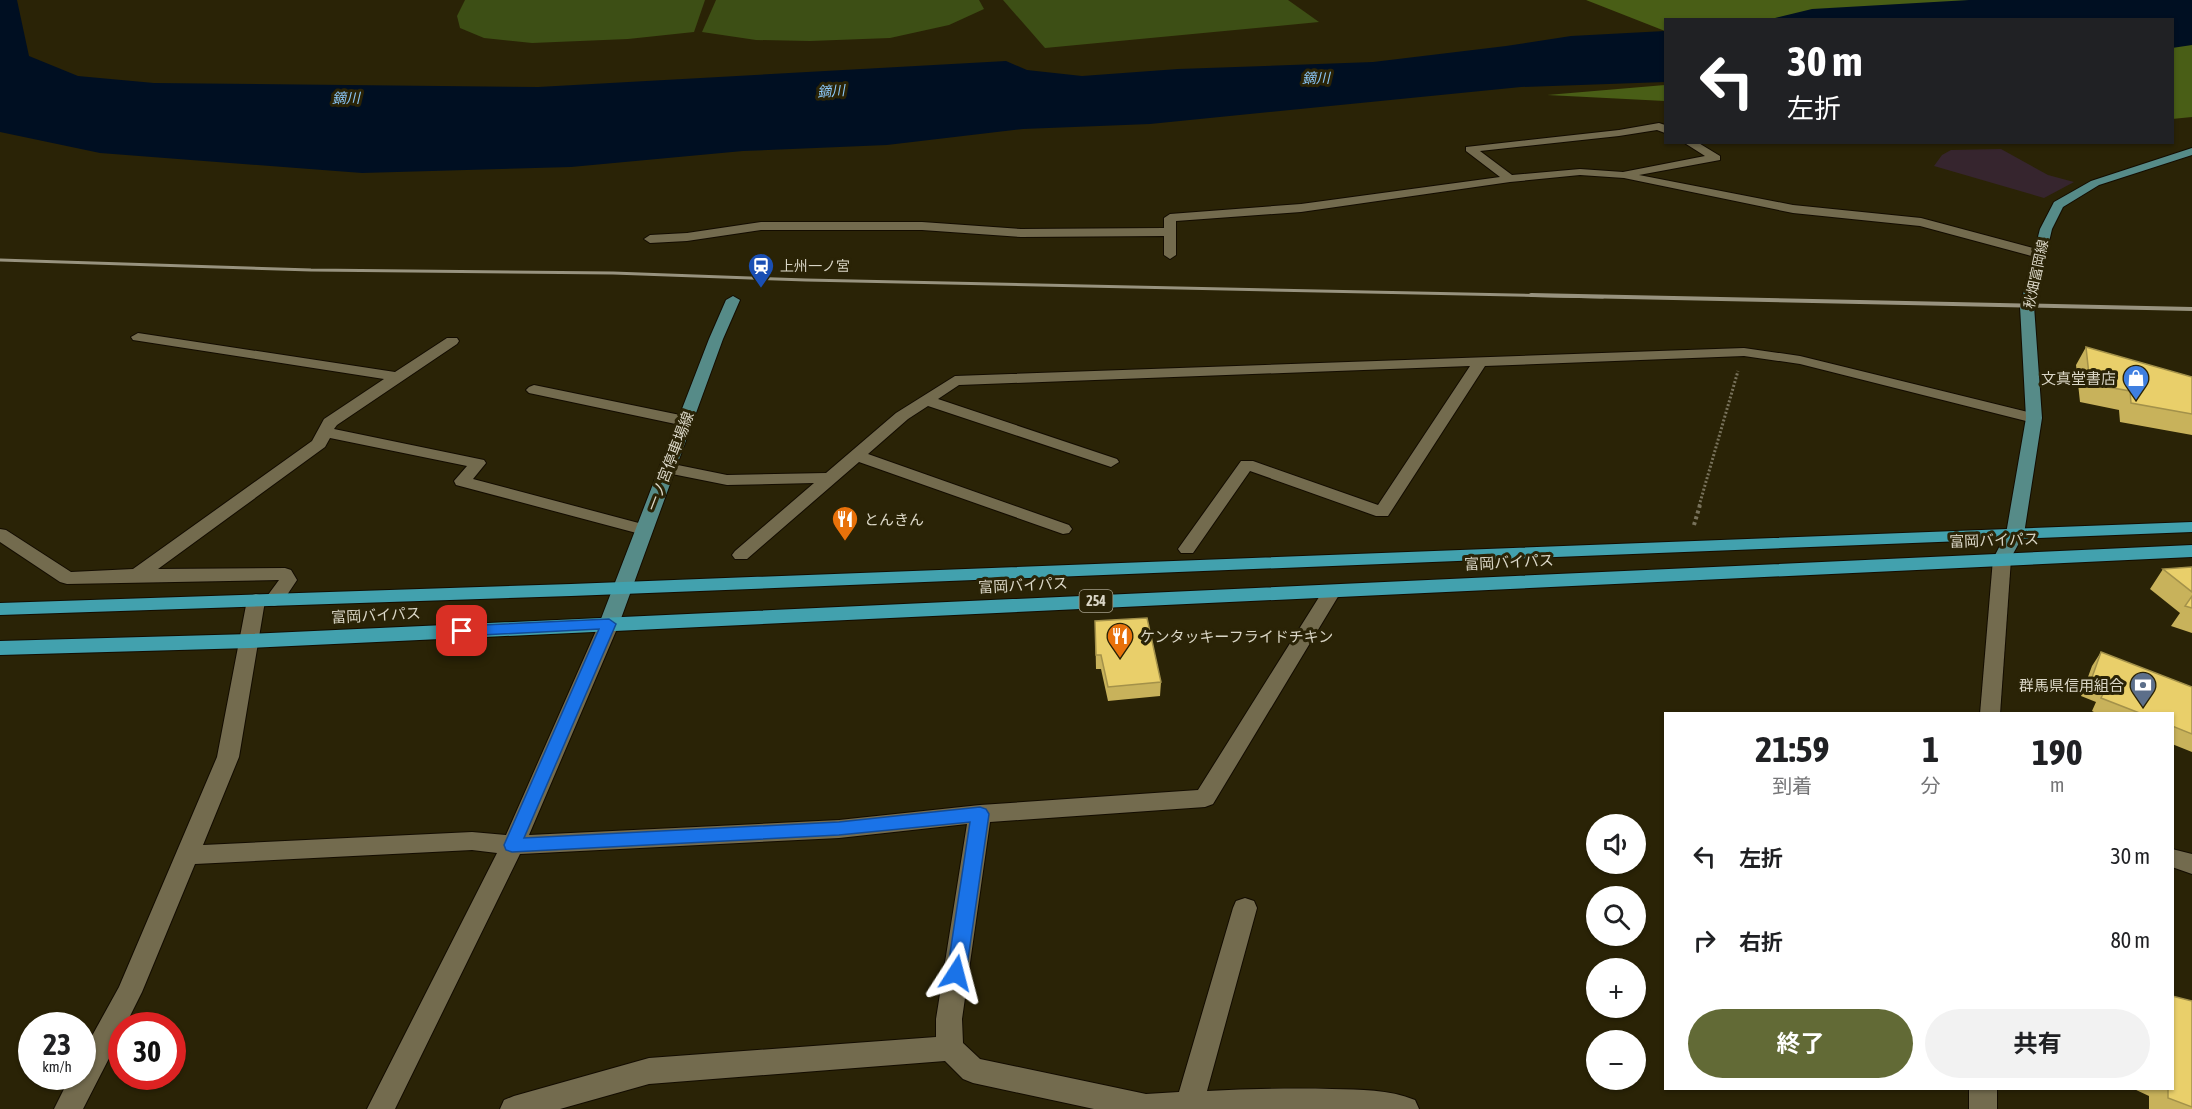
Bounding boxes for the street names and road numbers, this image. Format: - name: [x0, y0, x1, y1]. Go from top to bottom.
- street label: 秋畑富岡線: [2021, 238, 2051, 310]
- street label: 一ノ宮停車場線: [643, 409, 697, 513]
- street label: 富岡バイパス: [1949, 530, 2039, 550]
- street label: 富岡バイパス: [1464, 551, 1554, 573]
- street label: 富岡バイパス: [978, 574, 1068, 596]
- road number: 254: [1080, 590, 1112, 612]
- street label: 富岡バイパス: [331, 604, 421, 626]

